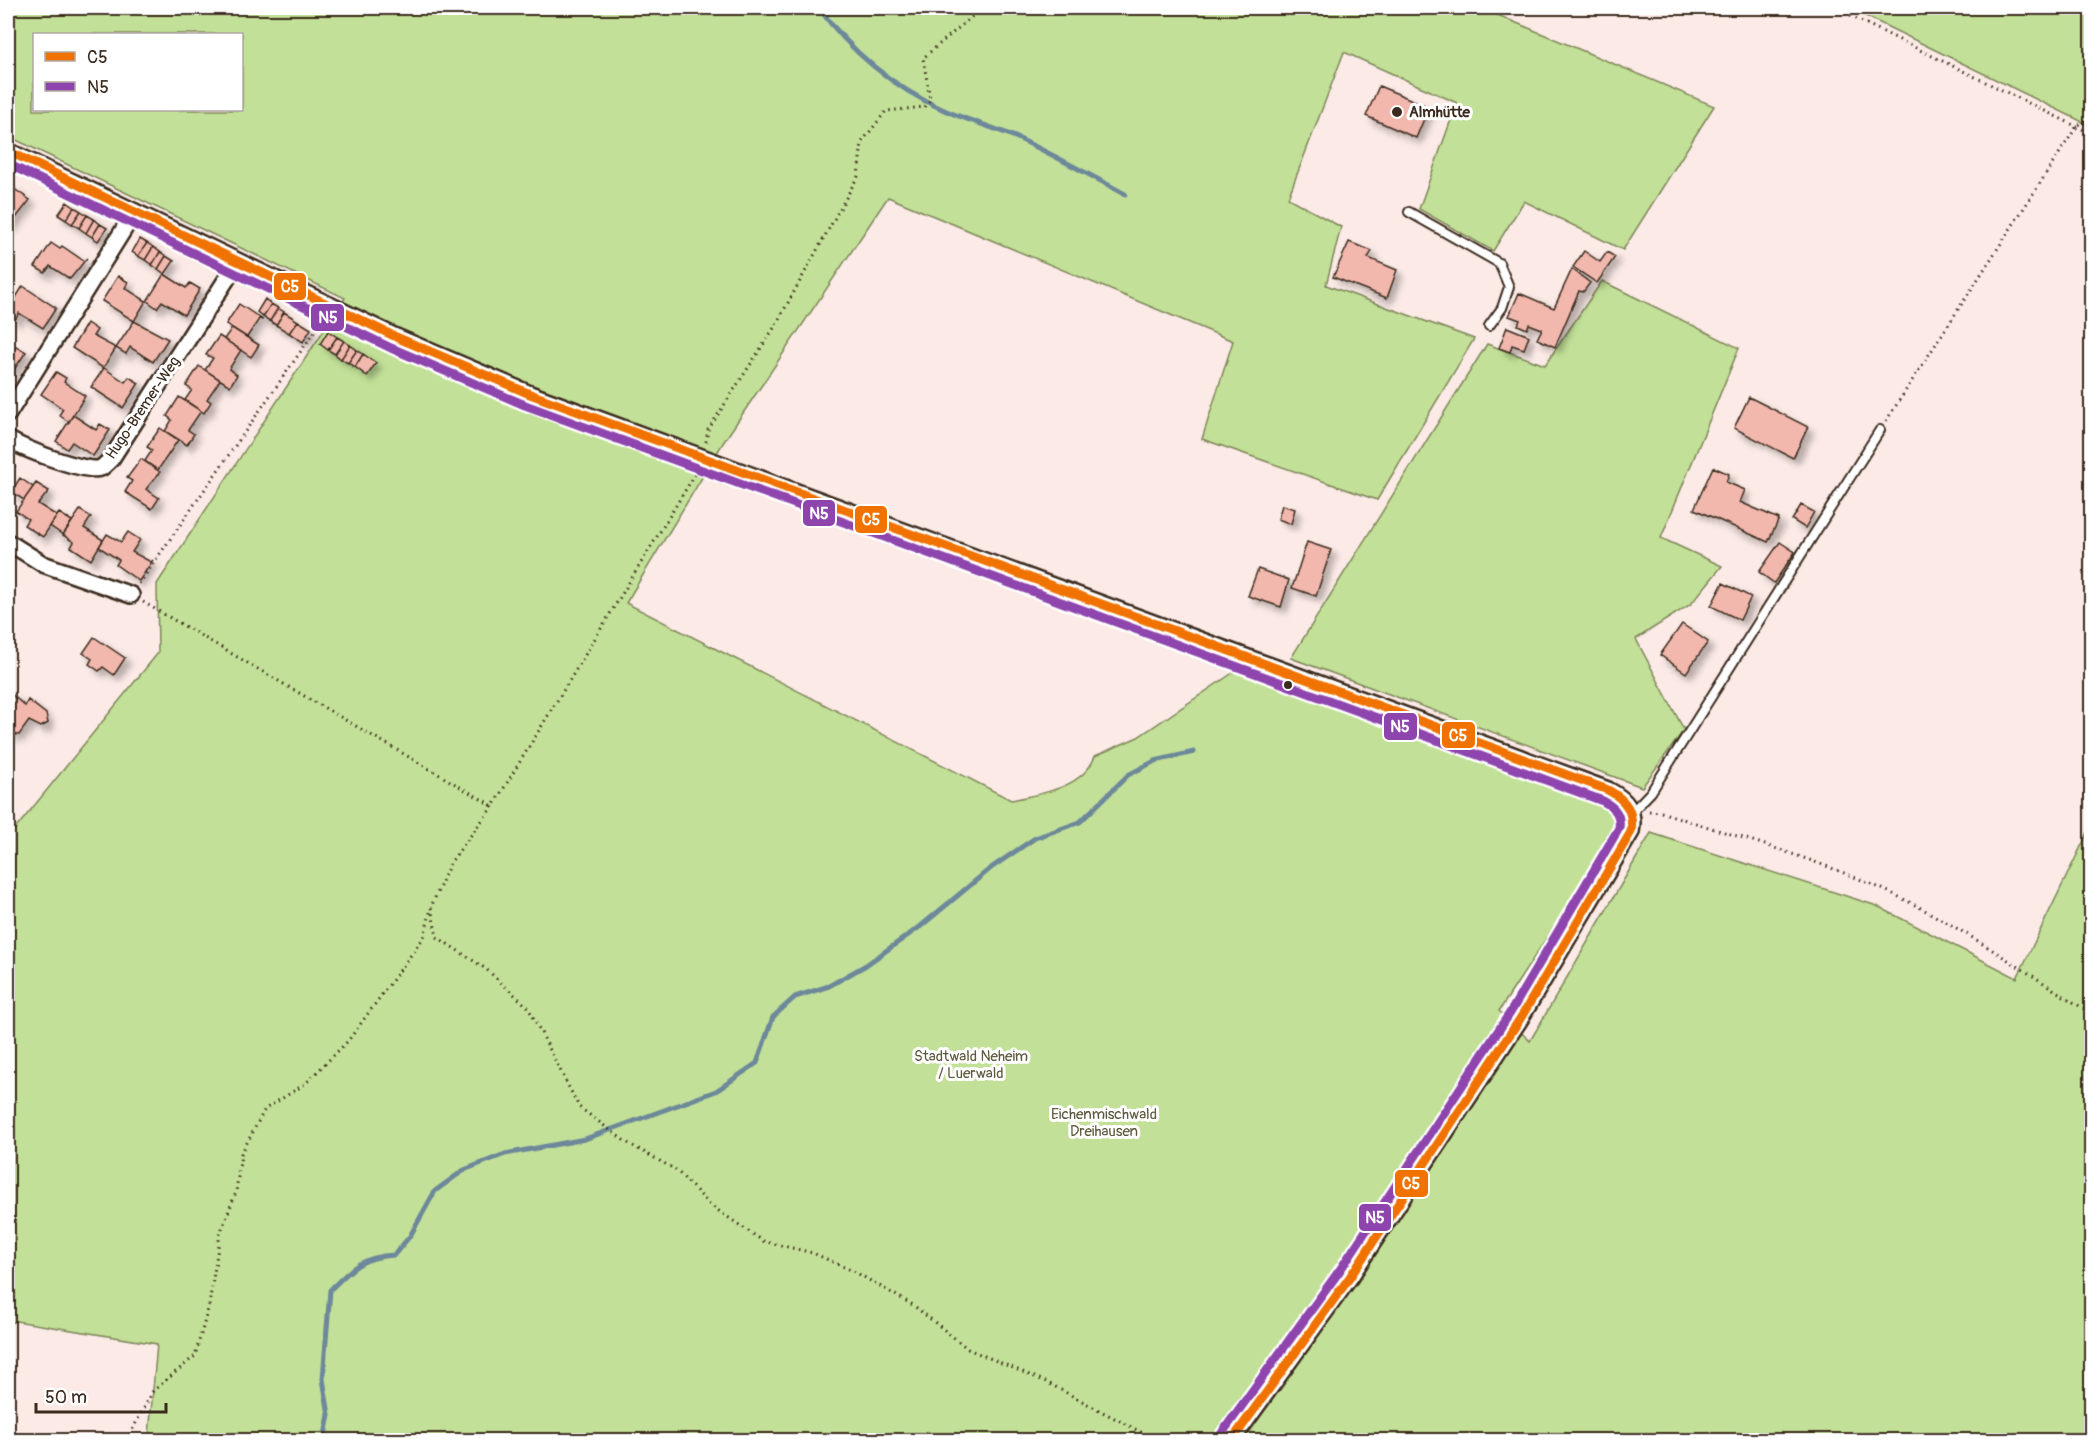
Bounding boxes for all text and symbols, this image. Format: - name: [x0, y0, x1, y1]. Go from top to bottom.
- legend: [33, 33, 243, 111]
- text: C5: [87, 46, 108, 69]
- text: N5: [87, 76, 109, 99]
- place label: Almhütte: [1409, 103, 1471, 122]
- marker: Almhütte: [1390, 105, 1404, 119]
- line badge: C5: [273, 272, 307, 301]
- text: C5: [281, 277, 300, 297]
- line badge: N5: [310, 303, 345, 332]
- text: N5: [318, 308, 338, 328]
- street label: Hugo-Bremer-Weg: [102, 353, 184, 463]
- line badge: N5: [802, 499, 836, 527]
- text: N5: [809, 504, 829, 524]
- line badge: C5: [854, 505, 888, 534]
- text: C5: [862, 510, 881, 530]
- unlabelled marker: [1282, 679, 1294, 691]
- line badge: N5: [1383, 712, 1418, 741]
- text: N5: [1390, 717, 1410, 737]
- line badge: C5: [1441, 721, 1476, 749]
- text: C5: [1449, 726, 1468, 746]
- park label: Stadtwald Neheim / Luerwald: [914, 1047, 1028, 1083]
- park label: Eichenmischwald Dreihausen: [1051, 1105, 1157, 1141]
- line badge: C5: [1394, 1169, 1429, 1198]
- text: C5: [1402, 1174, 1421, 1194]
- line badge: N5: [1358, 1203, 1392, 1232]
- text: N5: [1365, 1208, 1385, 1228]
- scale bar: [36, 1376, 166, 1414]
- text: 50 m: [45, 1386, 87, 1409]

